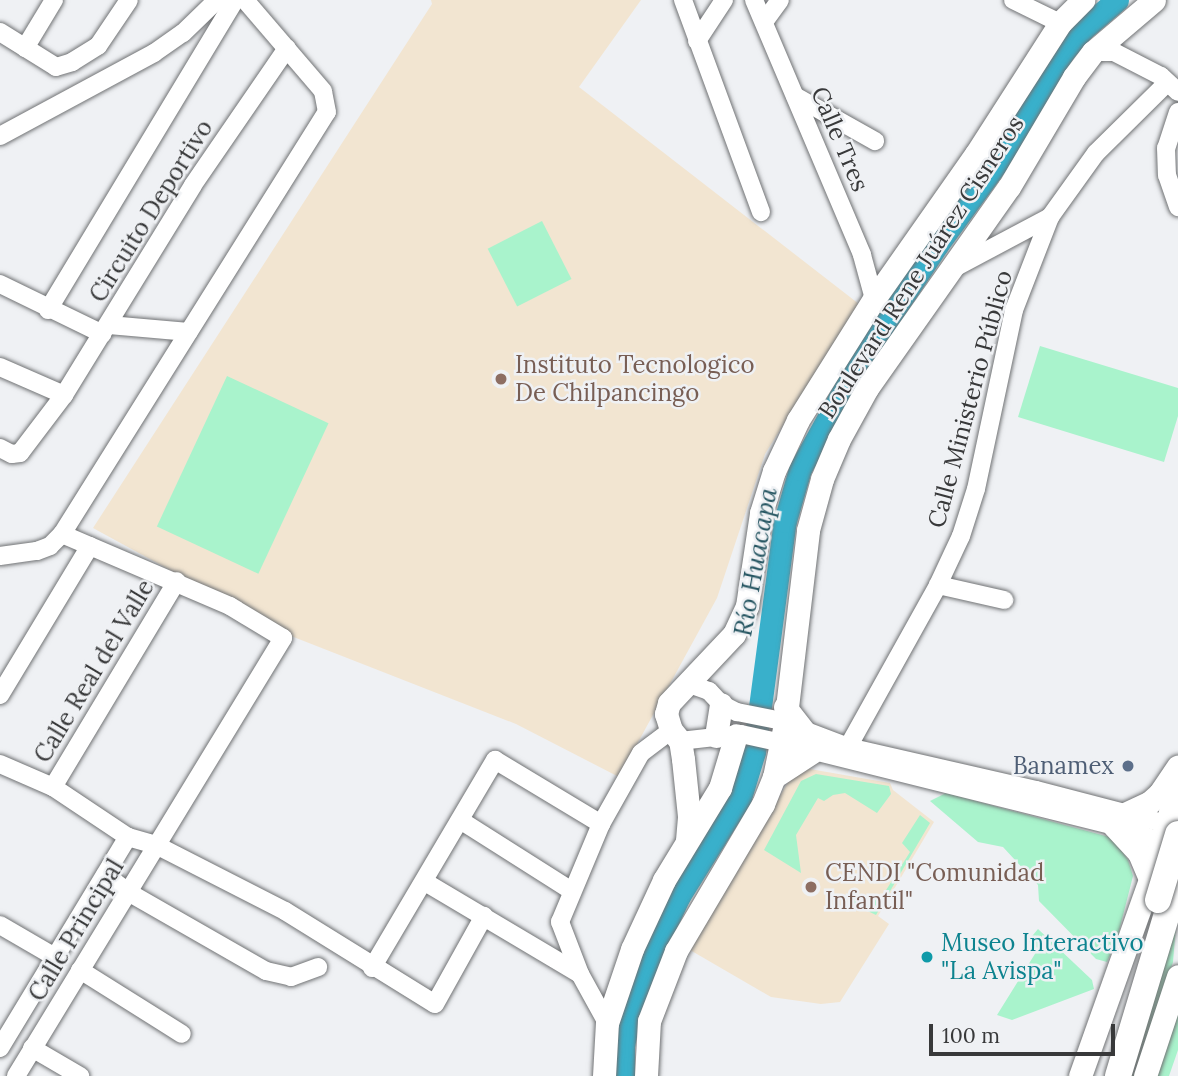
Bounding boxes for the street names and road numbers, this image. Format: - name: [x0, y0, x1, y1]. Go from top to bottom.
- street label: Calle Tres: [805, 82, 875, 196]
- street label: Boulevard Rene Juárez Cisneros: [812, 110, 1030, 424]
- street label: Circuito Deportivo: [83, 115, 219, 307]
- street label: Calle Ministerio Público: [922, 267, 1018, 531]
- street label: Calle Real del Valle: [28, 574, 160, 768]
- street label: Calle Principal: [22, 854, 130, 1006]

